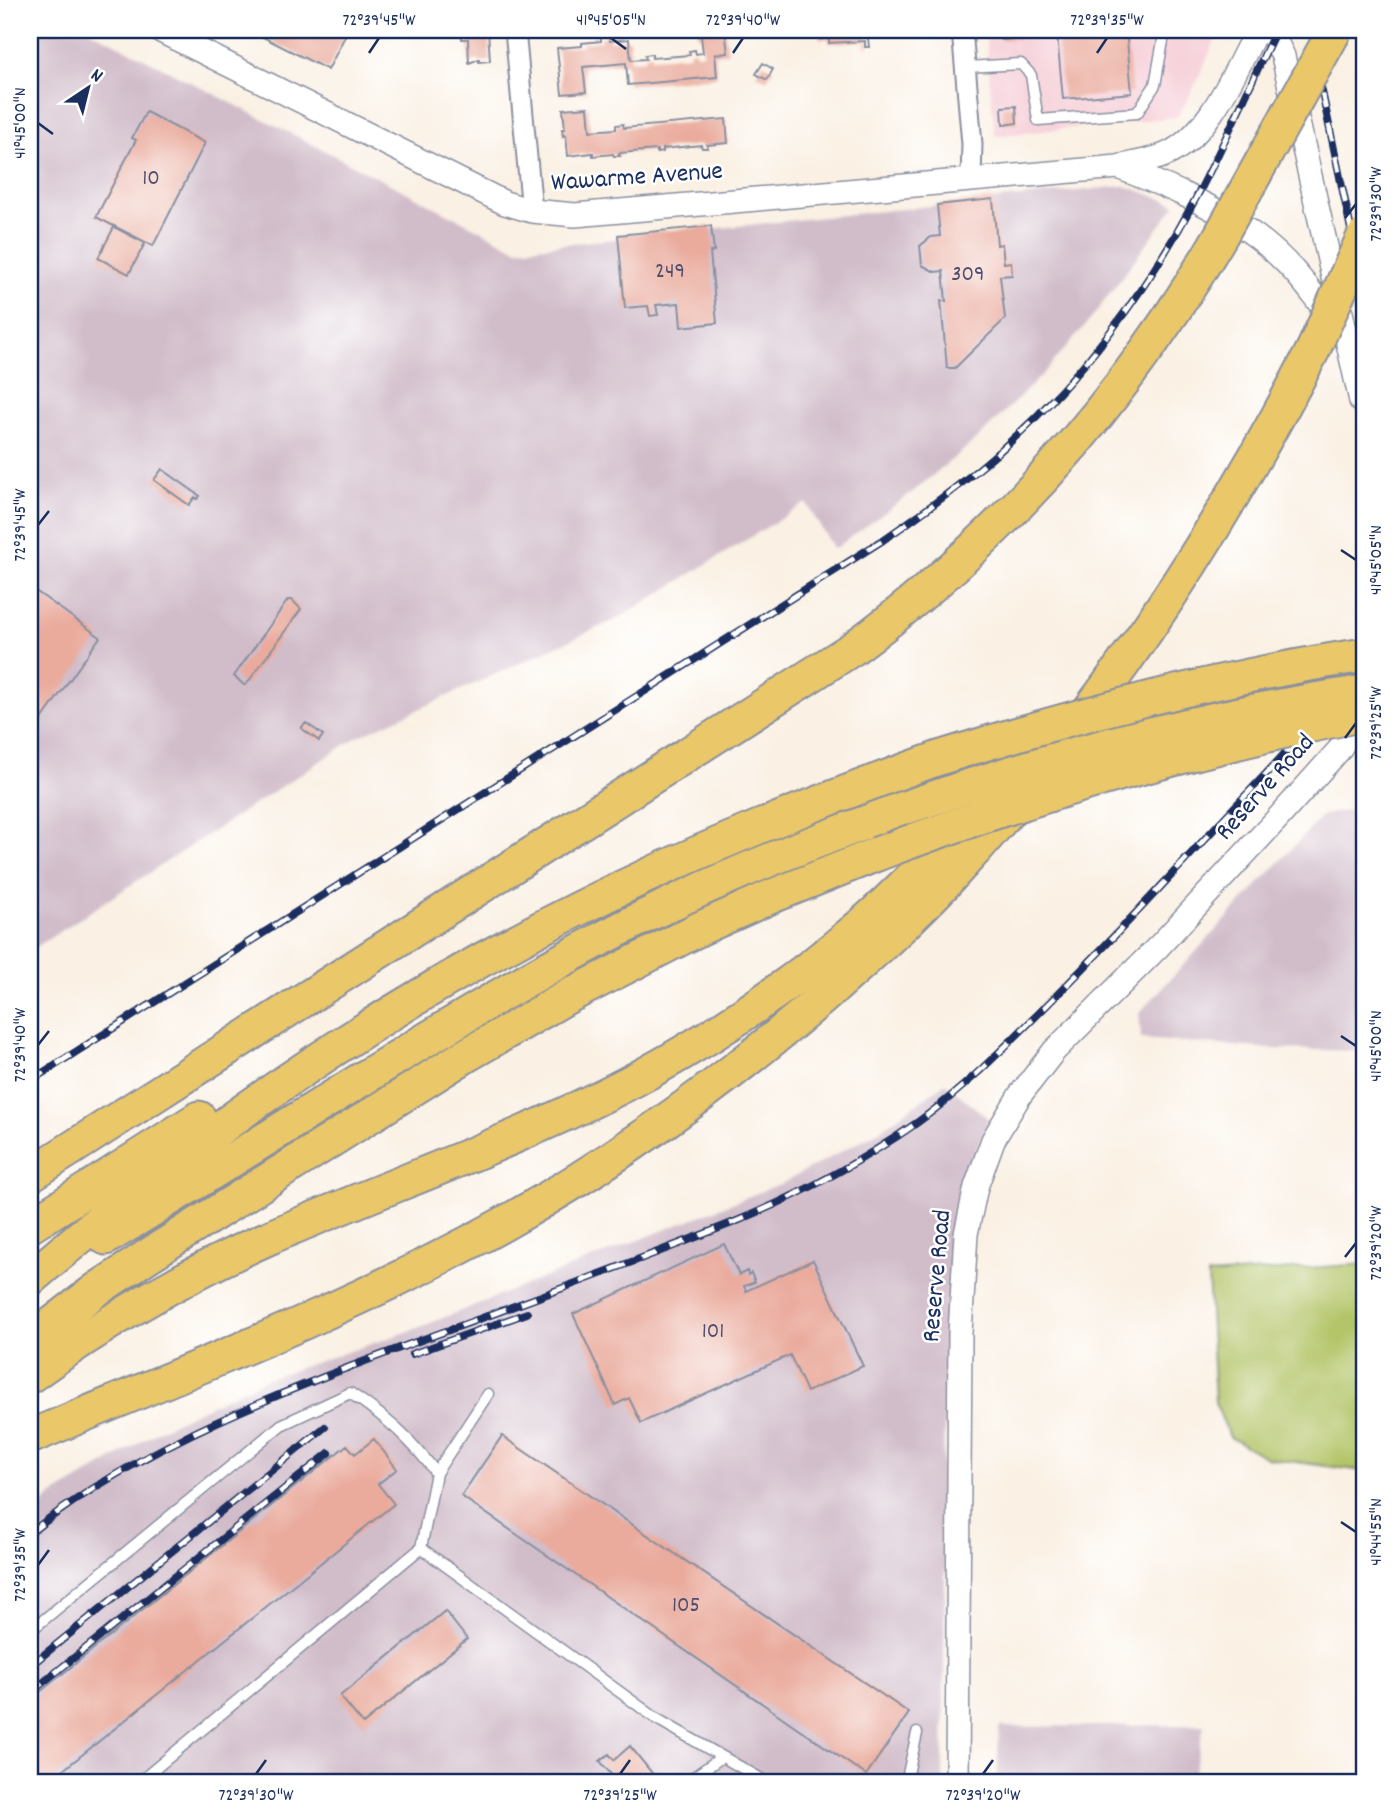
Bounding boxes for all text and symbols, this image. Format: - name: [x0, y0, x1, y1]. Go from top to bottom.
- text: 72°39'45"W: [343, 9, 416, 34]
- text: 41°45'05"N: [576, 9, 646, 34]
- text: 72°39'40"W: [706, 9, 781, 34]
- text: 72°39'35"W: [1070, 9, 1144, 34]
- north arrow: [52, 52, 122, 122]
- text: N: [84, 63, 107, 91]
- text: 41°45'00"N: [9, 87, 34, 159]
- street label: Wawarme Avenue: [550, 154, 724, 202]
- house number: 10: [142, 163, 160, 196]
- text: 72°39'30"W: [1365, 166, 1390, 241]
- house number: 249: [655, 256, 685, 289]
- house number: 309: [951, 259, 985, 292]
- text: 72°39'45"W: [9, 488, 34, 561]
- text: 41°45'05"N: [1365, 525, 1390, 595]
- text: 72°39'25"W: [1365, 686, 1390, 760]
- street label: Reserve Road: [1208, 726, 1324, 850]
- text: 72°39'40"W: [9, 1007, 34, 1082]
- text: 41°45'00"N: [1365, 1010, 1390, 1082]
- text: 72°39'20"W: [1365, 1205, 1390, 1280]
- street label: Reserve Road: [914, 1208, 962, 1344]
- house number: 101: [702, 1316, 724, 1349]
- text: 41°44'55"N: [1365, 1498, 1390, 1566]
- text: 72°39'35"W: [9, 1528, 34, 1602]
- house number: 105: [672, 1590, 700, 1623]
- text: 72°39'30"W: [219, 1784, 294, 1809]
- text: 72°39'25"W: [583, 1784, 657, 1809]
- text: 72°39'20"W: [946, 1784, 1021, 1809]

